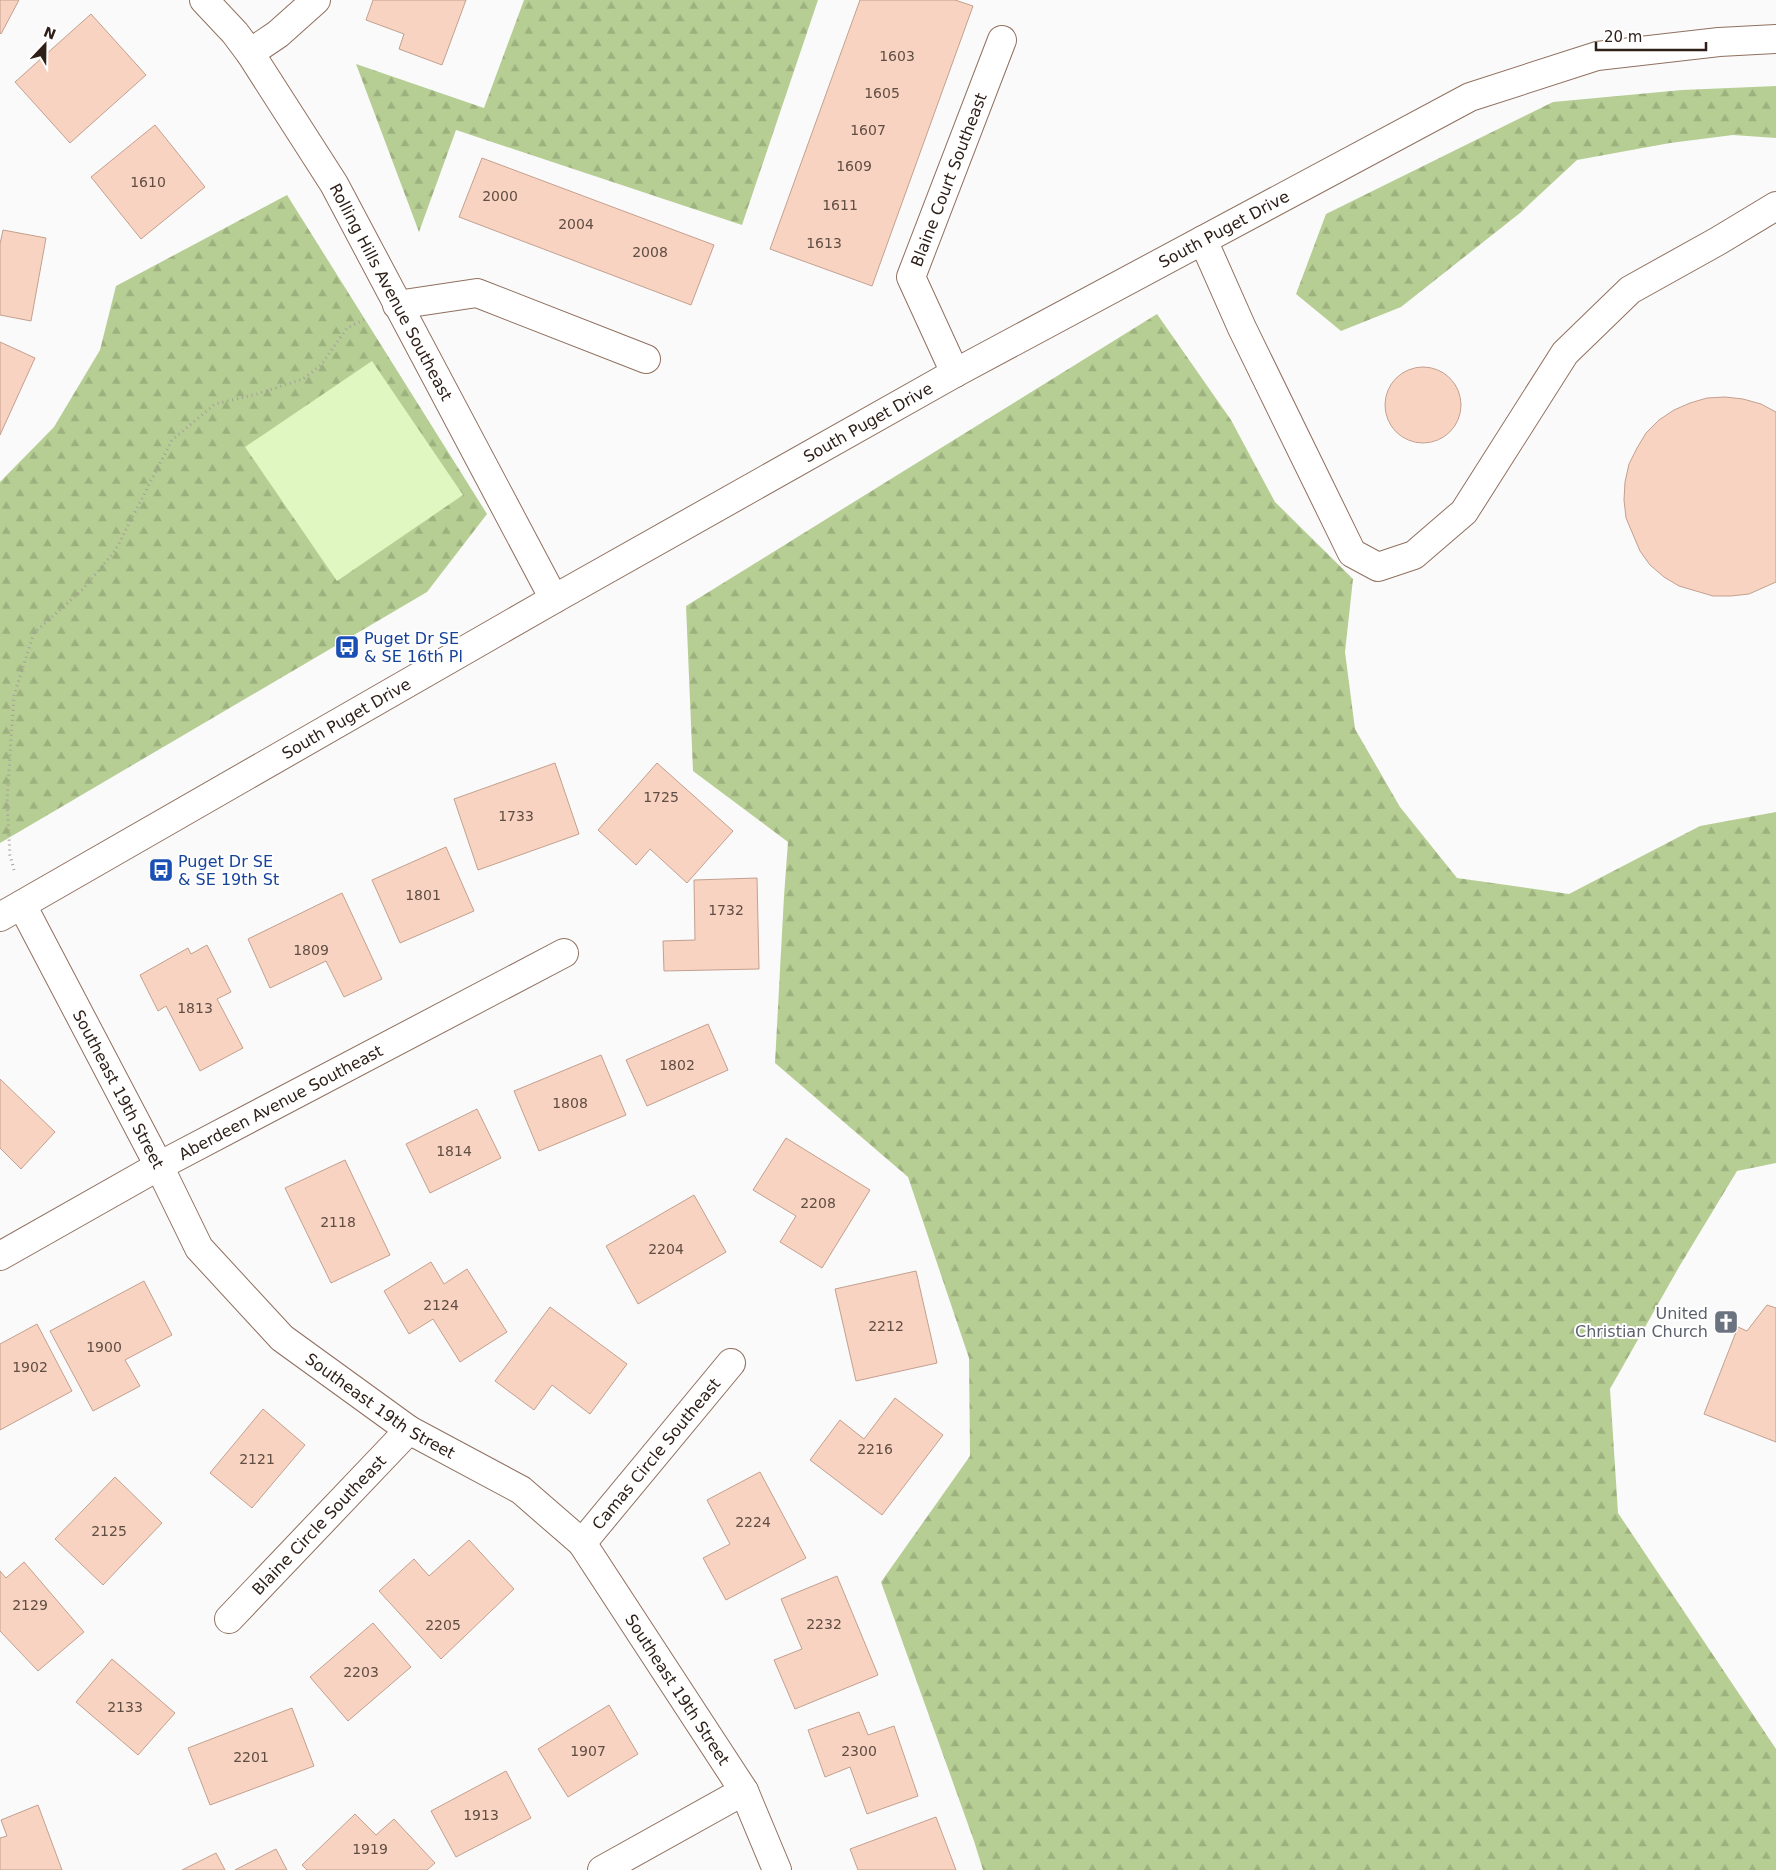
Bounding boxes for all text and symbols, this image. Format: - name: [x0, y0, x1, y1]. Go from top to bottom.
- north arrow: [20, 20, 70, 70]
- scale bar: [1596, 20, 1706, 52]
- text: N: [41, 23, 58, 43]
- text: 20 m: [1604, 28, 1642, 46]
- house number: 1603: [879, 48, 915, 64]
- house number: 1605: [864, 85, 900, 101]
- street label: Blaine Court Southeast: [906, 90, 990, 269]
- house number: 1607: [850, 122, 886, 138]
- house number: 1609: [836, 158, 872, 174]
- house number: 1610: [130, 174, 166, 190]
- street label: Rolling Hills Avenue Southeast: [326, 180, 457, 404]
- street label: South Puget Drive: [1155, 186, 1292, 272]
- house number: 2000: [482, 188, 518, 204]
- house number: 1611: [822, 197, 858, 213]
- house number: 2004: [558, 216, 594, 232]
- house number: 1613: [806, 235, 842, 251]
- house number: 2008: [632, 244, 668, 260]
- street label: South Puget Drive: [800, 378, 936, 466]
- place label: Puget Dr SE & SE 16th Pl: [364, 629, 463, 666]
- bus stop icon: Puget Dr SE & SE 16th Pl: [334, 634, 360, 660]
- street label: South Puget Drive: [278, 674, 414, 763]
- house number: 1725: [643, 789, 679, 805]
- house number: 1733: [498, 808, 534, 824]
- place label: Puget Dr SE & SE 19th St: [178, 852, 279, 889]
- bus stop icon: Puget Dr SE & SE 19th St: [148, 857, 174, 883]
- house number: 1801: [405, 887, 441, 903]
- house number: 1732: [708, 902, 744, 918]
- house number: 1809: [293, 942, 329, 958]
- house number: 1813: [177, 1000, 213, 1016]
- street label: Southeast 19th Street: [69, 1007, 168, 1172]
- street label: Aberdeen Avenue Southeast: [175, 1041, 386, 1163]
- house number: 1802: [659, 1057, 695, 1073]
- house number: 1808: [552, 1095, 588, 1111]
- house number: 1814: [436, 1143, 472, 1159]
- house number: 2208: [800, 1195, 836, 1211]
- house number: 2118: [320, 1214, 356, 1230]
- house number: 2204: [648, 1241, 684, 1257]
- house number: 2124: [423, 1297, 459, 1313]
- place label: United Christian Church: [1575, 1304, 1708, 1341]
- church icon: United Christian Church: [1713, 1309, 1739, 1335]
- house number: 2212: [868, 1318, 904, 1334]
- house number: 1900: [86, 1339, 122, 1355]
- street label: Southeast 19th Street: [302, 1349, 458, 1462]
- house number: 1902: [12, 1359, 48, 1375]
- street label: Camas Circle Southeast: [588, 1374, 724, 1533]
- house number: 2216: [857, 1441, 893, 1457]
- house number: 2121: [239, 1451, 275, 1467]
- street label: Blaine Circle Southeast: [248, 1451, 390, 1599]
- house number: 2224: [735, 1514, 771, 1530]
- house number: 2125: [91, 1523, 127, 1539]
- house number: 2129: [12, 1597, 48, 1613]
- street label: Southeast 19th Street: [621, 1610, 734, 1768]
- house number: 2232: [806, 1616, 842, 1632]
- house number: 2205: [425, 1617, 461, 1633]
- house number: 2203: [343, 1664, 379, 1680]
- house number: 2133: [107, 1699, 143, 1715]
- house number: 1907: [570, 1743, 606, 1759]
- house number: 2300: [841, 1743, 877, 1759]
- house number: 2201: [233, 1749, 269, 1765]
- house number: 1913: [463, 1807, 499, 1823]
- house number: 1919: [352, 1841, 388, 1857]

